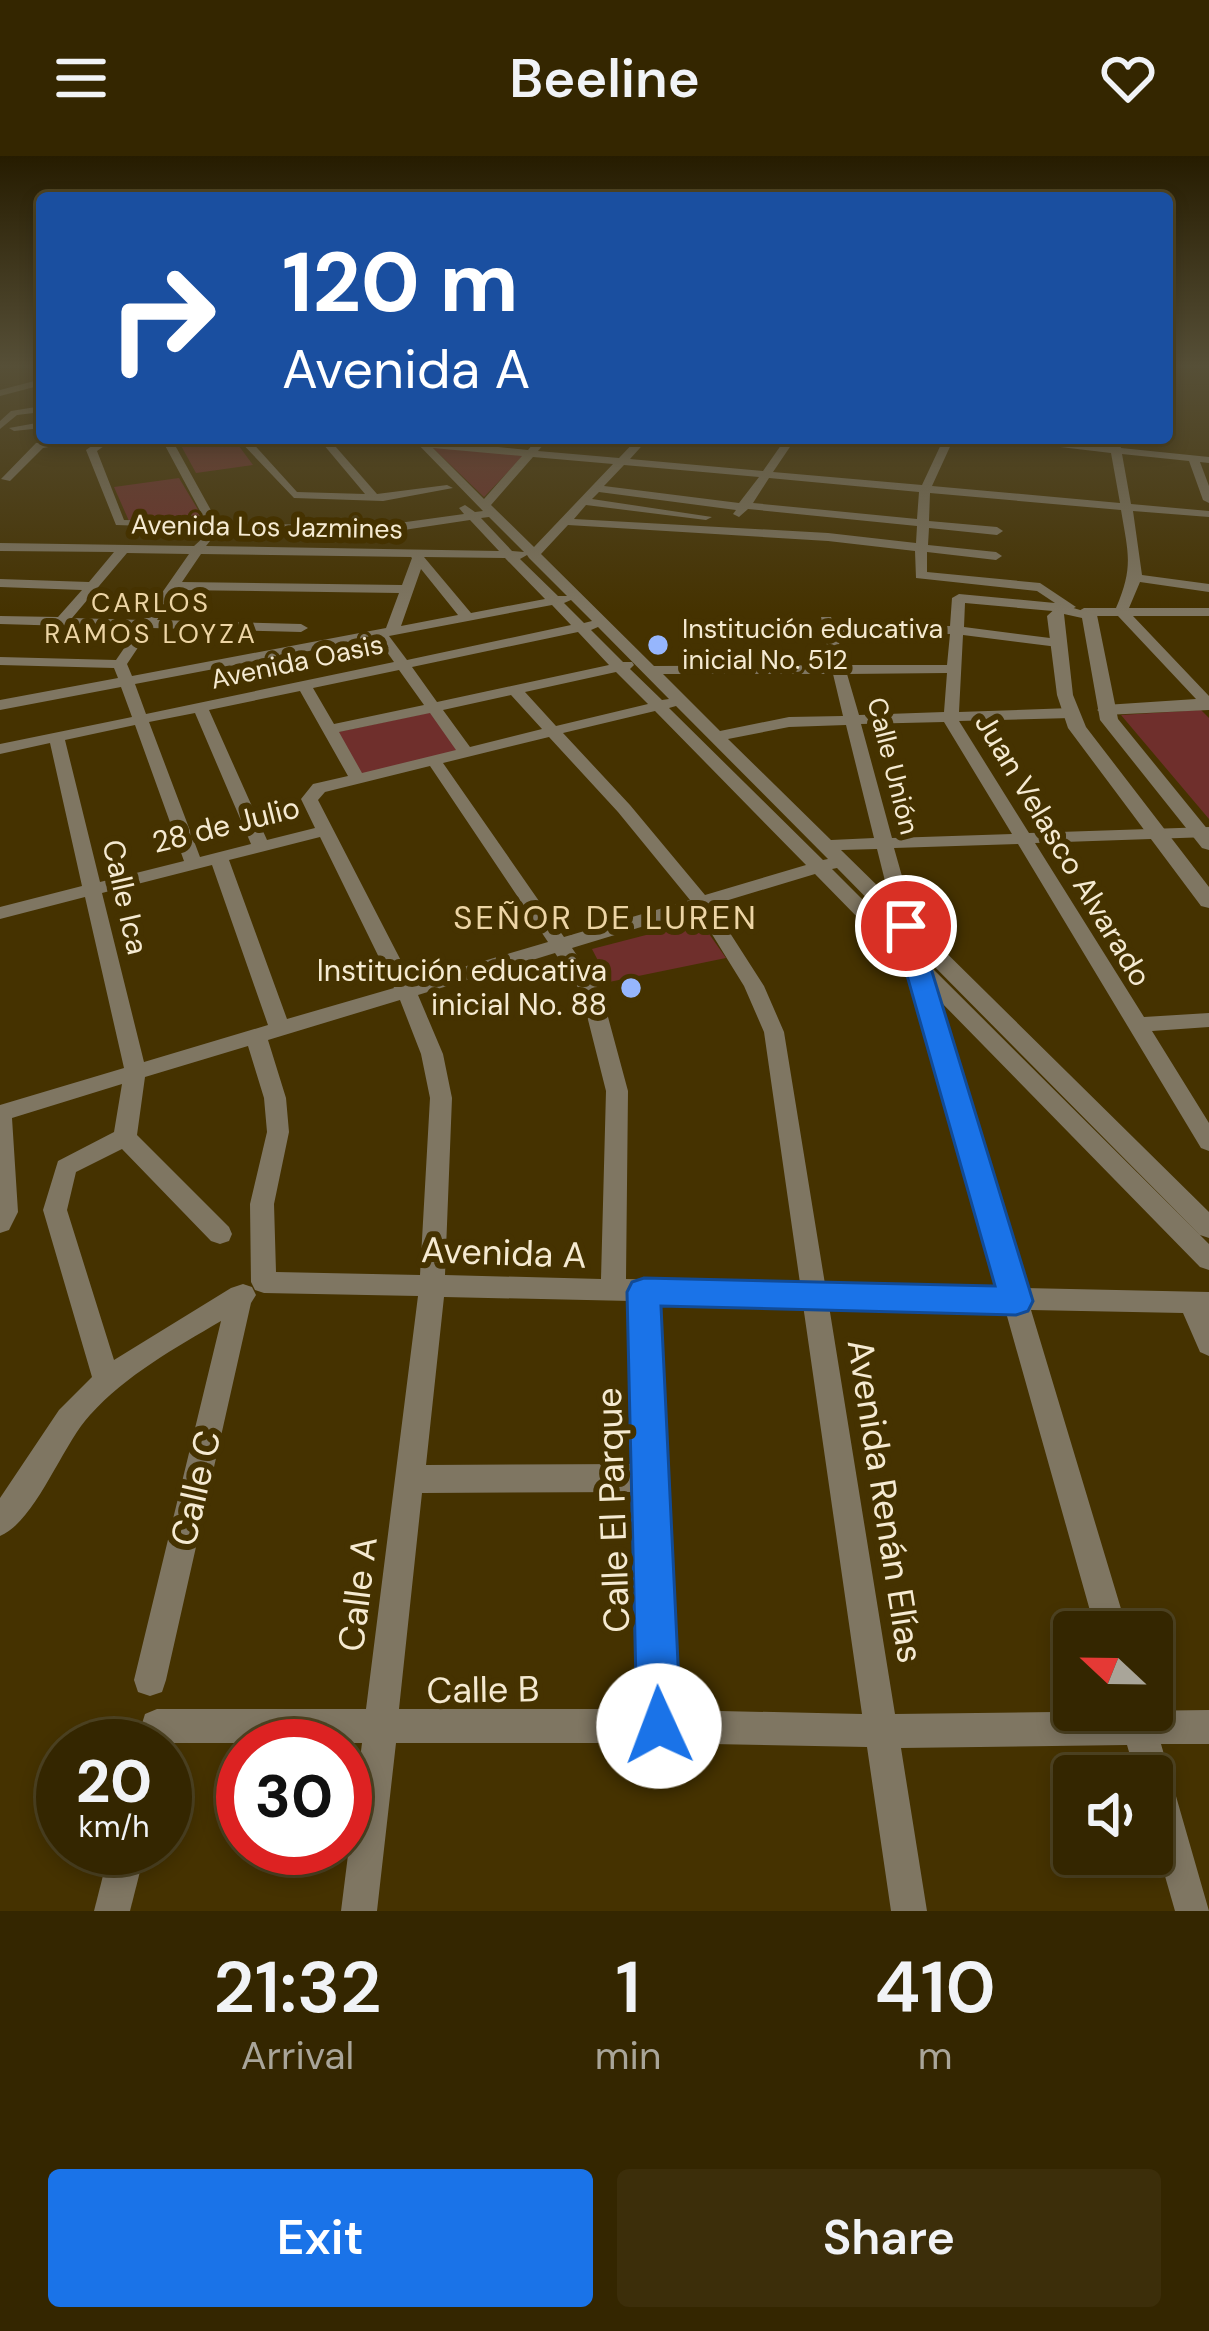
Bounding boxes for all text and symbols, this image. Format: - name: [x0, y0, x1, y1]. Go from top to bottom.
- text: Beeline: [509, 43, 700, 114]
- icon: menu: [48, 45, 114, 111]
- icon: heart: [1095, 45, 1161, 111]
- text: 120 m: [282, 228, 519, 337]
- icon: right: [84, 240, 240, 396]
- text: Avenida A: [282, 334, 530, 405]
- street label: Avenida Los Jazmines: [131, 507, 403, 546]
- district label: CARLOS RAMOS LOYZA: [44, 585, 258, 651]
- place label: Institución educativa inicial No. 512: [682, 611, 943, 677]
- street label: Avenida Oasis: [207, 626, 386, 697]
- marker: Institución educativa inicial No. 512: [645, 632, 671, 658]
- street label: Calle Unión: [860, 694, 927, 838]
- street label: Juan Velasco Alvarado: [966, 706, 1160, 993]
- street label: 28 de Julio: [148, 787, 304, 862]
- street label: Calle Ica: [93, 836, 158, 958]
- pin: [855, 875, 957, 977]
- icon: arrive: [873, 893, 939, 959]
- district label: SEÑOR DE LUREN: [453, 896, 759, 939]
- place label: Institución educativa inicial No. 88: [317, 951, 607, 1024]
- marker: Institución educativa inicial No. 88: [618, 975, 644, 1001]
- street label: Avenida A: [420, 1226, 588, 1279]
- street label: Avenida Renán Elías: [837, 1336, 934, 1666]
- street label: Calle El Parque: [585, 1387, 640, 1633]
- street label: Calle C: [159, 1426, 232, 1551]
- street label: Calle A: [327, 1534, 388, 1654]
- north arrow: [1053, 1611, 1173, 1731]
- map controls: [1053, 1611, 1173, 1875]
- position arrow: [596, 1663, 722, 1789]
- street label: Calle B: [426, 1665, 540, 1714]
- speed limit sign: 30: [216, 1719, 372, 1875]
- text: 20: [76, 1742, 152, 1821]
- button: sound: [1053, 1755, 1173, 1875]
- text: km/h: [79, 1807, 149, 1846]
- text: 21:32: [213, 1941, 382, 2034]
- text: 1: [616, 1941, 641, 2034]
- text: 410: [875, 1941, 996, 2034]
- text: Arrival: [241, 2030, 354, 2081]
- text: min: [595, 2030, 661, 2081]
- text: m: [918, 2030, 953, 2081]
- button: Exit: [48, 2169, 593, 2307]
- button: Share: [617, 2169, 1161, 2307]

